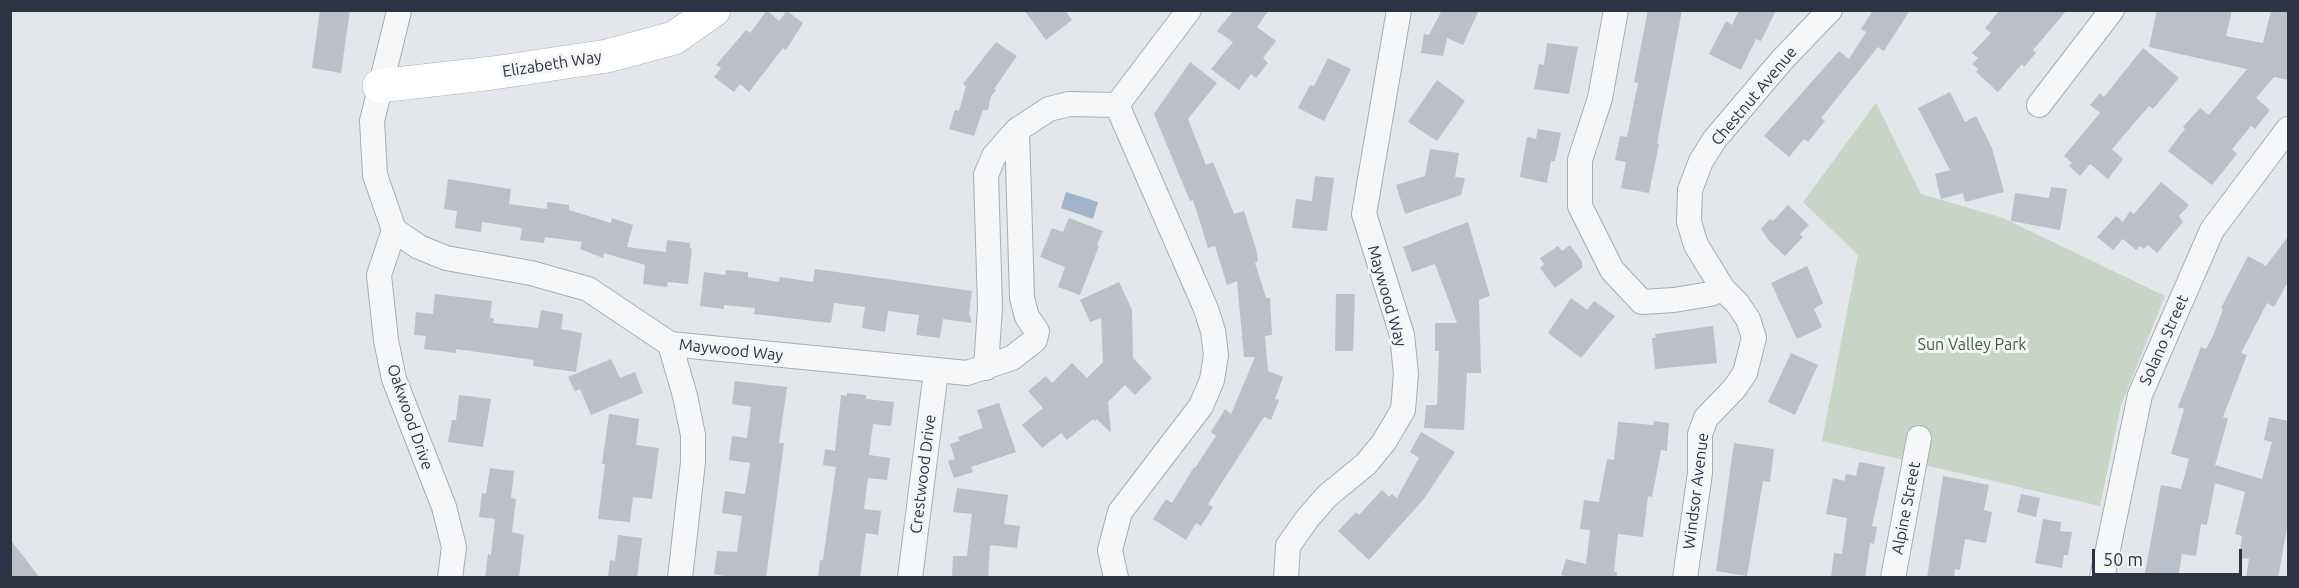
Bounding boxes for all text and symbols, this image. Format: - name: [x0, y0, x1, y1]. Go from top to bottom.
- street label: Chestnut Avenue: [1707, 43, 1801, 149]
- street label: Elizabeth Way: [501, 47, 603, 81]
- street label: Maywood Way: [1363, 243, 1411, 349]
- street label: Solano Street: [2135, 292, 2193, 388]
- street label: Maywood Way: [678, 335, 784, 365]
- park label: Sun Valley Park: [1918, 335, 2026, 355]
- street label: Oakwood Drive: [383, 362, 437, 472]
- street label: Crestwood Drive: [906, 413, 940, 535]
- street label: Windsor Avenue: [1679, 432, 1713, 550]
- street label: Alpine Street: [1888, 460, 1924, 556]
- scale bar: [2095, 537, 2245, 575]
- text: 50 m: [2103, 549, 2143, 569]

